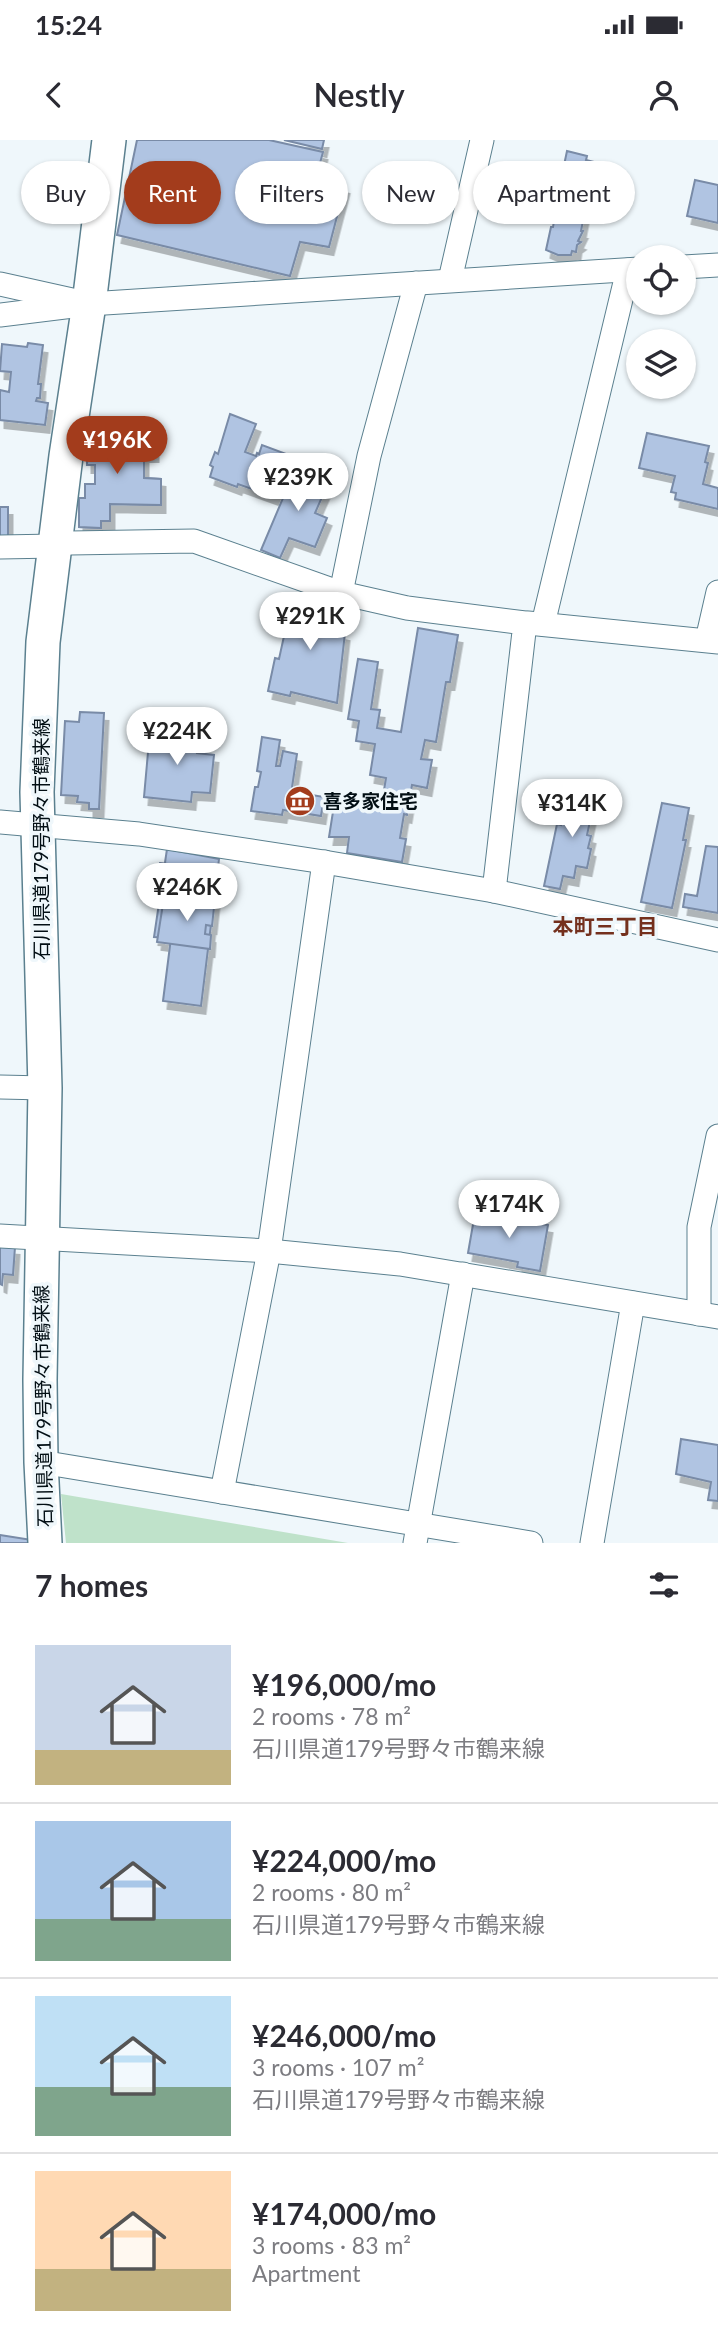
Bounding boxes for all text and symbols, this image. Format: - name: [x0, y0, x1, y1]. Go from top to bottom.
- text: 15:24: [35, 9, 102, 41]
- text: Nestly: [313, 75, 405, 114]
- icon: back: [35, 76, 73, 114]
- icon: person: [645, 76, 683, 114]
- chip: Buy: [21, 161, 110, 224]
- chip: Rent: [124, 161, 221, 224]
- chip: Filters: [235, 161, 348, 224]
- chip: New: [362, 161, 459, 224]
- chip: Apartment: [473, 161, 635, 224]
- map controls: [626, 245, 696, 399]
- button: locate: [626, 245, 696, 315]
- button: layers: [626, 329, 696, 399]
- pin: ¥196K: [68, 416, 166, 476]
- text: ¥196K: [82, 425, 152, 453]
- pin: ¥239K: [249, 454, 347, 513]
- text: ¥239K: [263, 462, 333, 490]
- pin: ¥291K: [261, 592, 359, 652]
- text: ¥291K: [275, 601, 345, 629]
- pin: ¥224K: [128, 708, 226, 767]
- text: ¥224K: [142, 716, 212, 744]
- street label: 石川県道179号野々市鶴来線: [29, 718, 52, 960]
- pin: ¥314K: [523, 780, 621, 839]
- museum icon: 喜多家住宅: [283, 784, 317, 818]
- text: ¥314K: [537, 788, 607, 816]
- place label: 喜多家住宅: [323, 789, 418, 812]
- pin: ¥246K: [138, 864, 236, 923]
- text: ¥246K: [152, 872, 222, 900]
- district label: 本町三丁目: [553, 913, 658, 938]
- pin: ¥174K: [460, 1180, 558, 1240]
- text: ¥174K: [474, 1189, 544, 1217]
- street label: 石川県道179号野々市鶴来線: [29, 1285, 56, 1527]
- icon: filters: [645, 1566, 683, 1604]
- text: 7 homes: [35, 1567, 148, 1603]
- text: ¥196,000/mo: [252, 1666, 436, 1702]
- icon: home: [91, 1673, 175, 1757]
- text: 2 rooms · 78 m²: [252, 1702, 411, 1730]
- text: 石川県道179号野々市鶴来線: [252, 1734, 545, 1762]
- text: ¥224,000/mo: [252, 1842, 436, 1878]
- icon: home: [91, 1849, 175, 1933]
- text: 2 rooms · 80 m²: [252, 1878, 411, 1906]
- text: 石川県道179号野々市鶴来線: [252, 1910, 545, 1938]
- text: ¥246,000/mo: [252, 2017, 436, 2053]
- icon: home: [91, 2024, 175, 2108]
- text: 3 rooms · 107 m²: [252, 2053, 424, 2081]
- text: 石川県道179号野々市鶴来線: [252, 2085, 545, 2113]
- text: ¥174,000/mo: [252, 2195, 436, 2231]
- icon: home: [91, 2199, 175, 2283]
- text: 3 rooms · 83 m²: [252, 2231, 411, 2259]
- text: Apartment: [252, 2259, 360, 2287]

